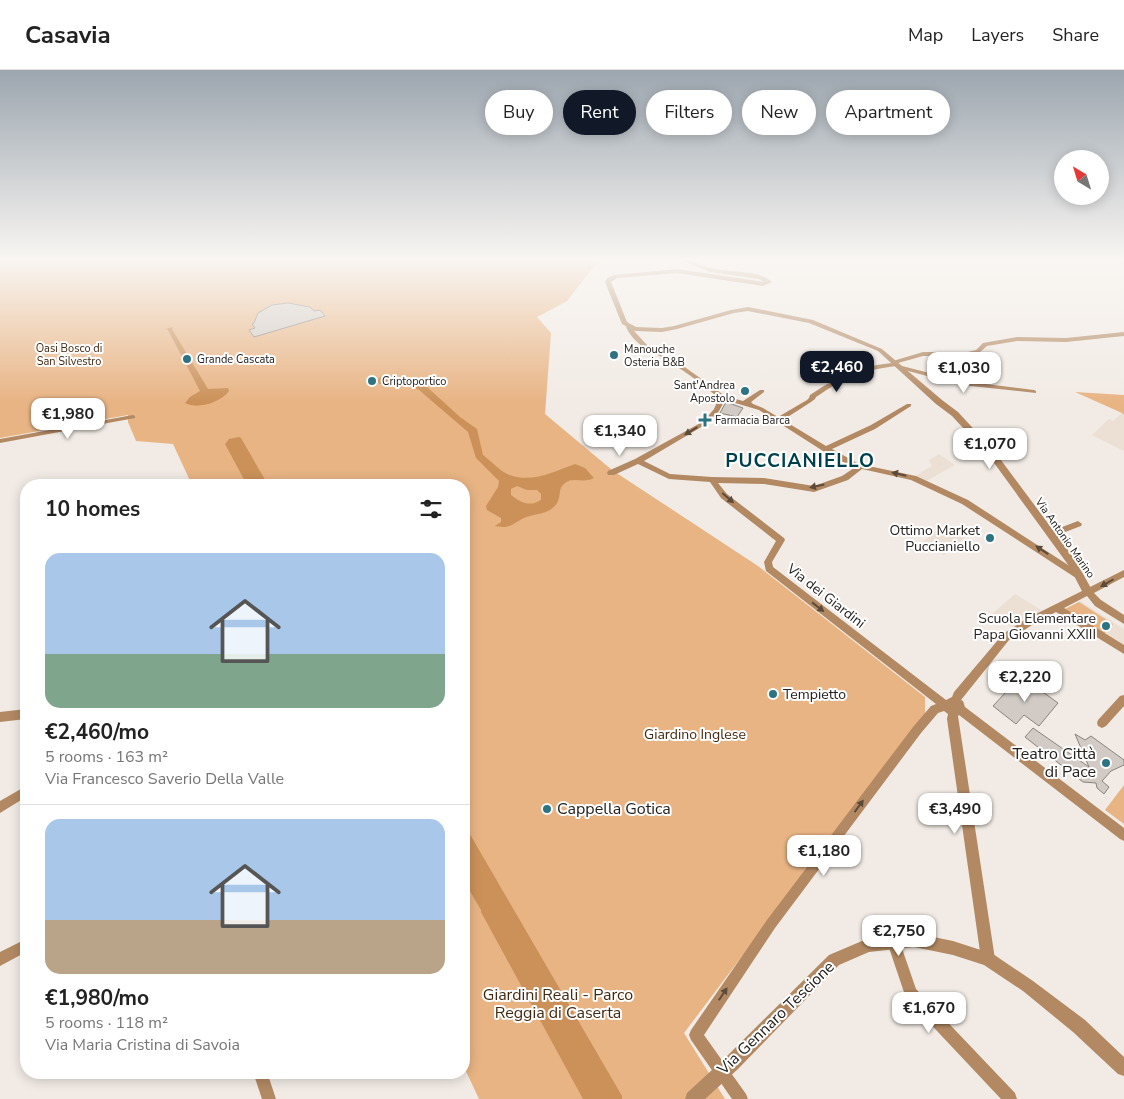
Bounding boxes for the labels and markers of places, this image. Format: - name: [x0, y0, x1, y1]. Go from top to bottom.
- place label: Manouche Osteria B&B: [624, 342, 685, 370]
- marker: Manouche Osteria B&B: [608, 349, 620, 361]
- pin: €2,460: [796, 350, 878, 393]
- place label: Grande Cascata: [197, 352, 275, 367]
- pin: €1,030: [923, 352, 1005, 394]
- marker: Grande Cascata: [181, 353, 193, 365]
- place label: Criptoportico: [382, 374, 446, 389]
- marker: Criptoportico: [366, 375, 378, 387]
- place label: Sant'Andrea Apostolo: [674, 378, 735, 406]
- marker: Sant'Andrea Apostolo: [739, 385, 751, 397]
- pin: €1,980: [27, 398, 109, 440]
- place label: Farmacia Barca: [715, 413, 790, 428]
- pin: €1,340: [579, 414, 661, 457]
- marker: Farmacia Barca: [699, 414, 711, 426]
- pin: €1,070: [949, 428, 1031, 470]
- place label: Ottimo Market Puccianiello: [889, 521, 980, 556]
- marker: Ottimo Market Puccianiello: [984, 532, 996, 544]
- place label: Scuola Elementare Papa Giovanni XXIII: [974, 609, 1096, 644]
- marker: Scuola Elementare Papa Giovanni XXIII: [1100, 620, 1112, 632]
- pin: €2,220: [984, 660, 1066, 703]
- place label: Tempietto: [783, 685, 846, 704]
- marker: Tempietto: [767, 688, 779, 700]
- place label: Teatro Città di Pace: [1012, 743, 1096, 783]
- marker: Teatro Città di Pace: [1100, 757, 1112, 769]
- pin: €3,490: [914, 792, 996, 835]
- place label: Cappella Gotica: [557, 798, 671, 820]
- marker: Cappella Gotica: [541, 803, 553, 815]
- pin: €1,180: [783, 834, 865, 877]
- pin: €2,750: [858, 914, 940, 957]
- pin: €1,670: [888, 992, 970, 1034]

